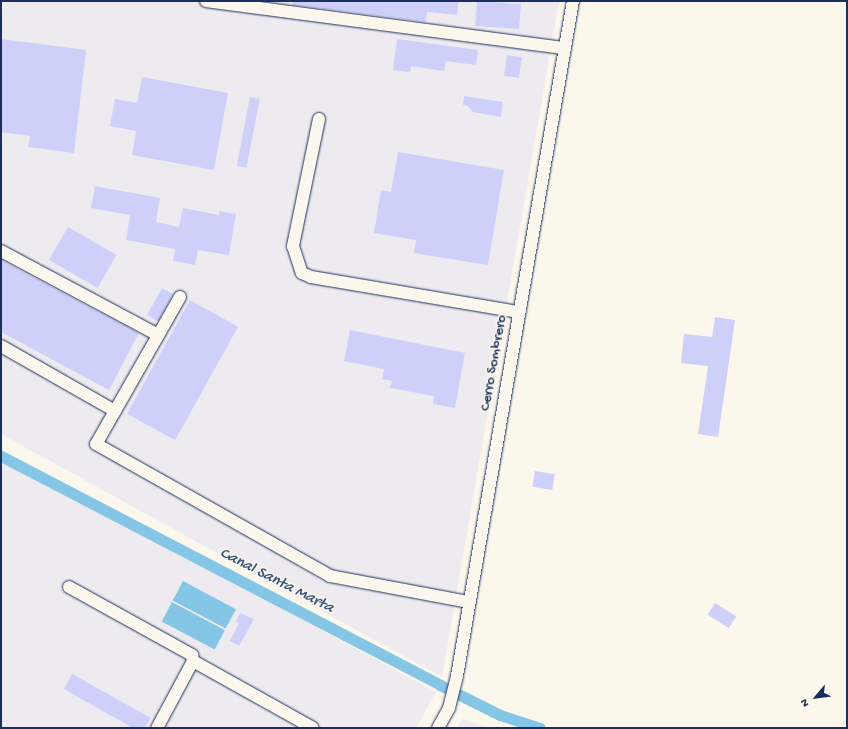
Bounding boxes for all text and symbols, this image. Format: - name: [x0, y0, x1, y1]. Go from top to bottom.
- street label: Cerro Sombrero: [477, 314, 511, 412]
- water label: Canal Santa Marta: [216, 545, 336, 619]
- north arrow: [796, 677, 836, 717]
- text: N: [798, 697, 812, 709]

